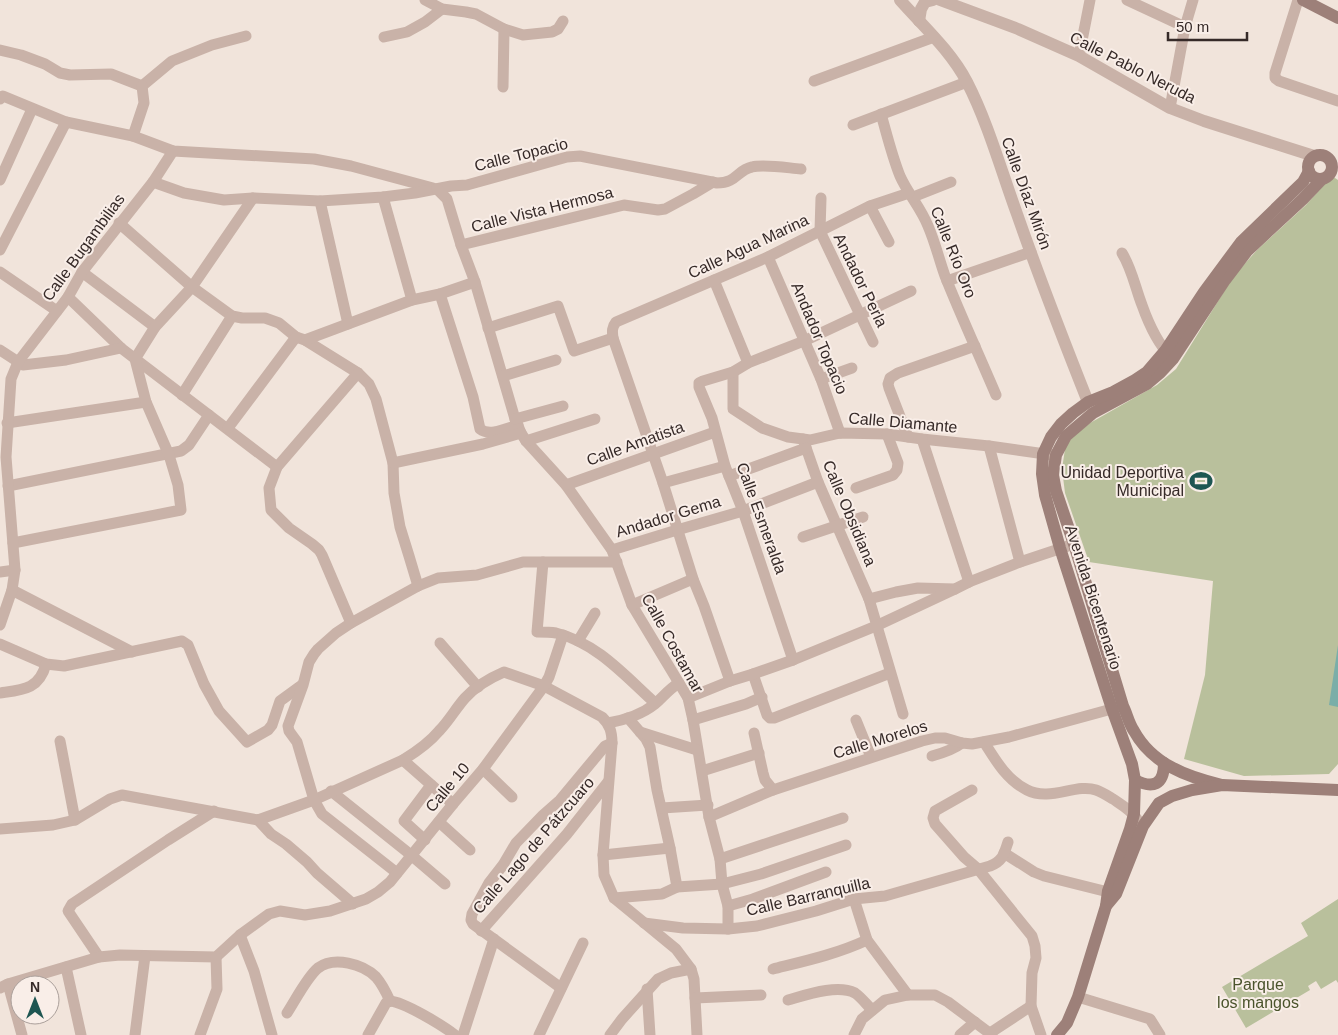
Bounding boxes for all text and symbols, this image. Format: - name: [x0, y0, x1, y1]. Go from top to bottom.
- scale bar: [1168, 10, 1247, 42]
- text: 50 m: [1176, 18, 1209, 35]
- street label: Calle Pablo Neruda: [1067, 28, 1199, 107]
- street label: Calle Topacio: [473, 135, 570, 174]
- street label: Calle Díaz Mirón: [998, 135, 1055, 252]
- street label: Calle Vista Hermosa: [469, 184, 615, 235]
- street label: Calle Bugambilias: [39, 190, 128, 304]
- street label: Calle Río Oro: [928, 204, 980, 300]
- street label: Calle Agua Marina: [685, 211, 811, 282]
- street label: Andador Perla: [830, 231, 891, 330]
- street label: Andador Topacio: [788, 280, 851, 397]
- street label: Calle Diamante: [848, 409, 958, 436]
- street label: Calle Amatista: [584, 418, 686, 469]
- street label: Calle Obsidiana: [820, 458, 879, 569]
- street label: Calle Esmeralda: [733, 460, 790, 576]
- place label: Unidad Deportiva Municipal: [1060, 464, 1184, 499]
- sports icon: Unidad Deportiva Municipal: [1188, 468, 1214, 494]
- street label: Andador Gema: [614, 492, 723, 540]
- street label: Avenida Bicentenario: [1062, 523, 1125, 672]
- street label: Calle Costamar: [638, 591, 707, 696]
- street label: Calle Morelos: [831, 717, 929, 762]
- street label: Calle 10: [422, 759, 473, 815]
- street label: Calle Lago de Pátzcuaro: [469, 774, 597, 917]
- street label: Calle Barranquilla: [745, 874, 872, 919]
- north arrow: [10, 975, 60, 1025]
- park label: Parque los mangos: [1217, 976, 1299, 1011]
- text: N: [30, 979, 40, 995]

